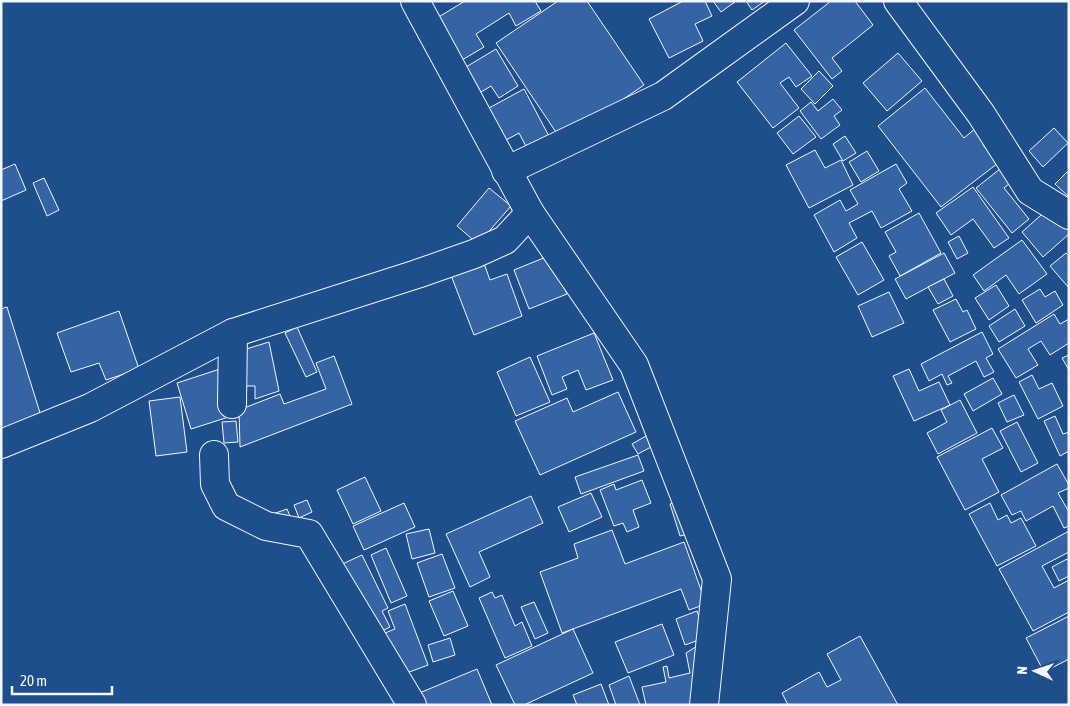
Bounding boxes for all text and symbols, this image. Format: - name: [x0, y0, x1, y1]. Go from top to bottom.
- north arrow: [1010, 646, 1060, 696]
- scale bar: [12, 664, 112, 696]
- text: N: [1014, 666, 1030, 675]
- text: 20 m: [20, 672, 47, 689]

